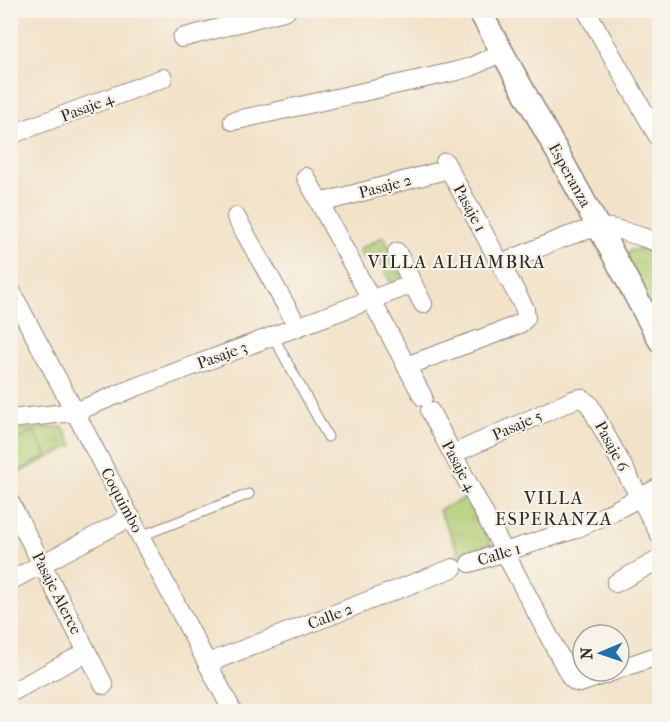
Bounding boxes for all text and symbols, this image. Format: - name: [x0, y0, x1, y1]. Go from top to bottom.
- street label: Pasaje 4: [58, 88, 117, 126]
- street label: Esperanza: [545, 140, 596, 211]
- street label: Pasaje 2: [357, 170, 413, 202]
- street label: Pasaje 1: [450, 181, 490, 235]
- district label: VILLA ALHAMBRA: [367, 252, 546, 273]
- street label: Pasaje 3: [194, 337, 250, 373]
- street label: Pasaje 5: [489, 406, 545, 444]
- street label: Pasaje 6: [591, 418, 633, 475]
- street label: Pasaje 4: [438, 437, 481, 495]
- street label: Coquimbo: [97, 464, 147, 536]
- district label: VILLA ESPERANZA: [495, 488, 613, 530]
- street label: Calle 1: [475, 538, 523, 570]
- street label: Pasaje Alerce: [28, 549, 86, 637]
- street label: Calle 2: [305, 599, 355, 633]
- north arrow: [571, 623, 631, 683]
- text: N: [577, 646, 596, 660]

